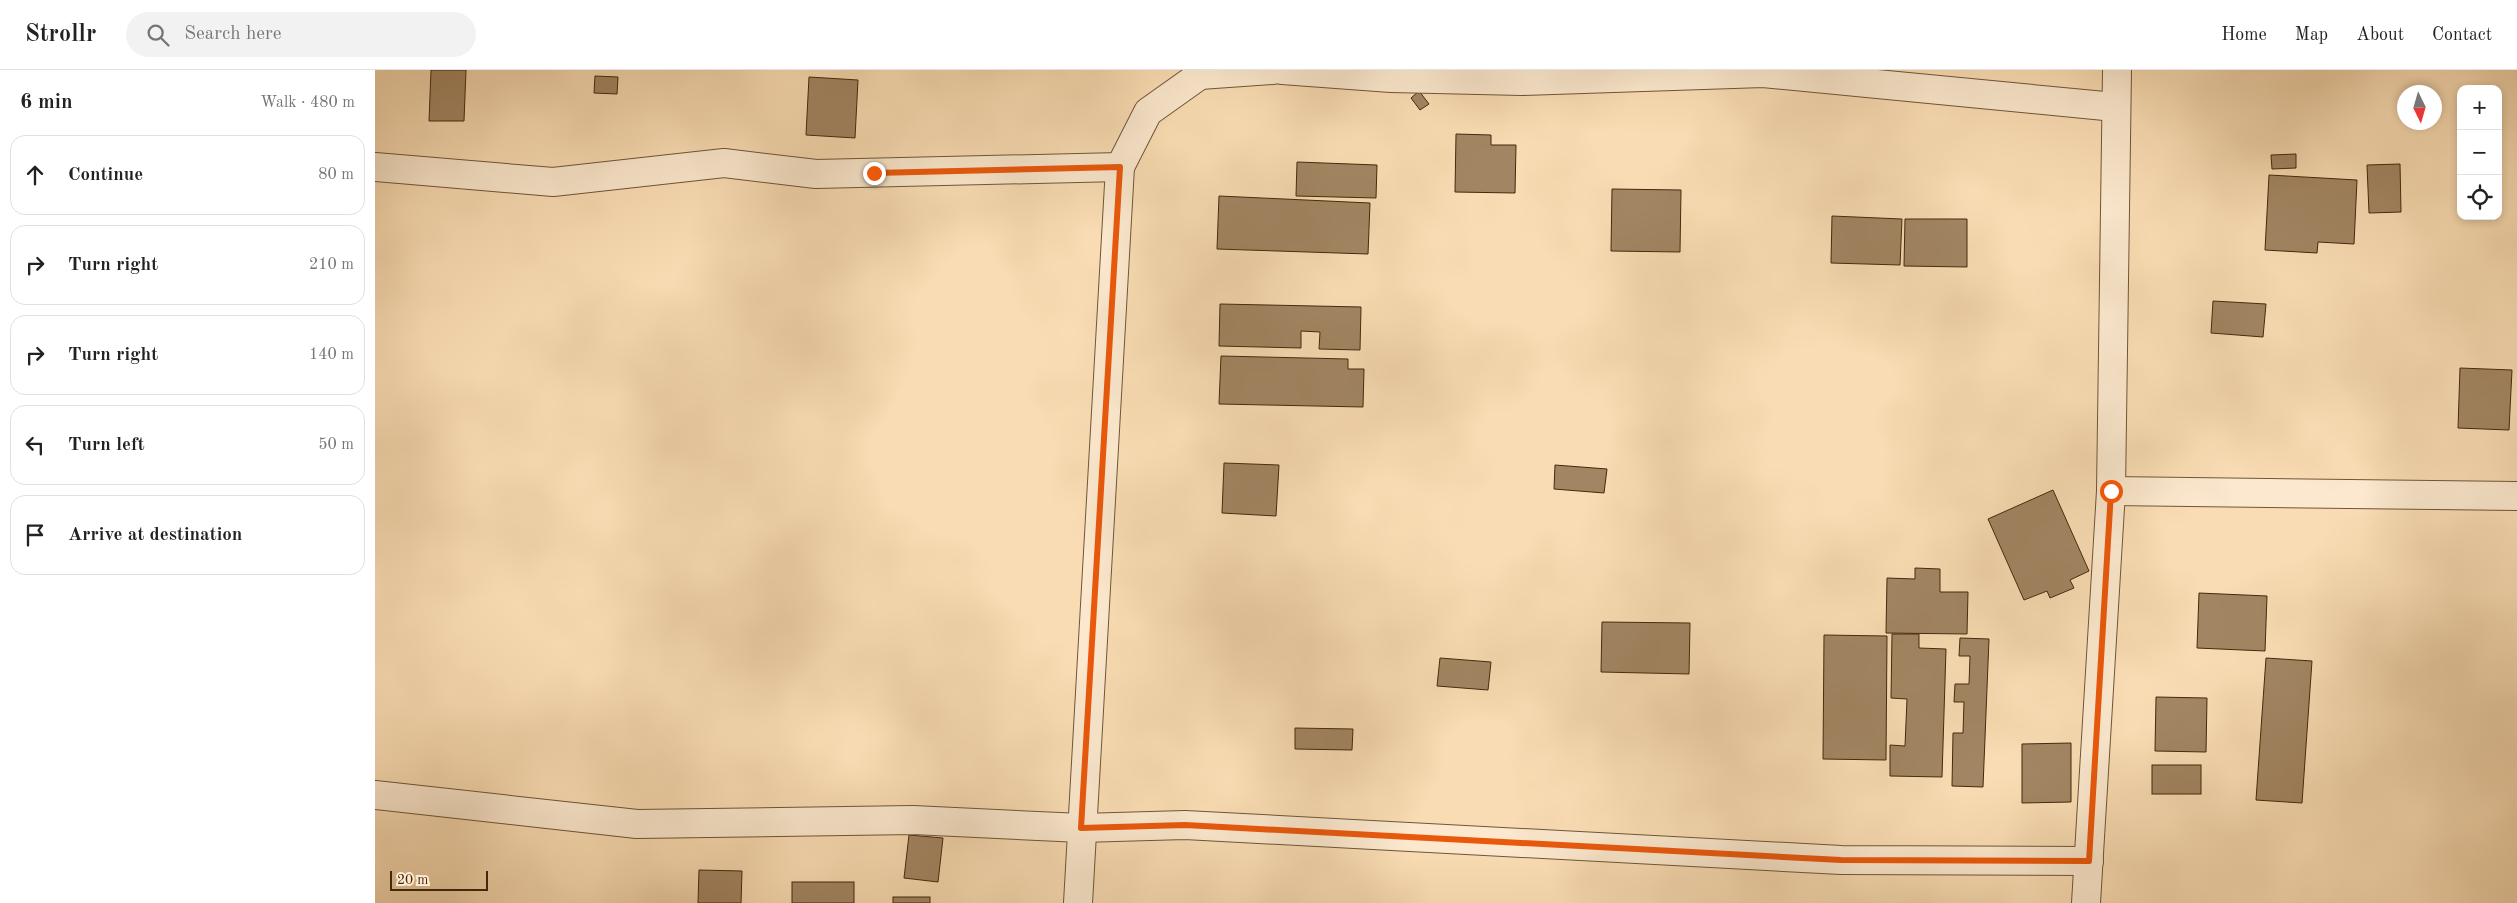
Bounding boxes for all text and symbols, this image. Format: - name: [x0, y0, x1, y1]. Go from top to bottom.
- search box: [126, 12, 476, 57]
- icon: search: [144, 21, 172, 49]
- text: Strollr: [25, 23, 96, 47]
- text: Search here: [184, 25, 282, 44]
- text: Home: [2221, 26, 2267, 44]
- text: Map: [2295, 26, 2328, 44]
- text: About: [2356, 26, 2404, 44]
- text: Contact: [2432, 26, 2492, 44]
- north arrow: [2397, 85, 2442, 130]
- map controls: [2457, 85, 2502, 220]
- button: +: [2457, 85, 2502, 130]
- text: 6 min: [20, 92, 73, 113]
- text: Walk · 480 m: [260, 95, 355, 111]
- button: −: [2457, 130, 2502, 175]
- icon: ahead: [21, 161, 49, 189]
- route end: [863, 162, 886, 185]
- text: Continue: [68, 166, 143, 185]
- text: 80 m: [318, 167, 354, 183]
- button: locate: [2457, 175, 2502, 220]
- icon: right: [21, 251, 49, 279]
- text: Turn right: [68, 256, 158, 275]
- text: 210 m: [309, 257, 354, 273]
- icon: right: [21, 341, 49, 369]
- text: Turn right: [68, 346, 158, 365]
- text: 140 m: [309, 347, 354, 363]
- icon: left: [21, 431, 49, 459]
- text: Turn left: [68, 436, 145, 455]
- text: 50 m: [318, 437, 354, 453]
- route start: [2100, 480, 2123, 503]
- icon: arrive: [21, 521, 49, 549]
- text: Arrive at destination: [68, 526, 242, 545]
- scale bar: [390, 868, 487, 891]
- text: 20 m: [397, 873, 428, 887]

